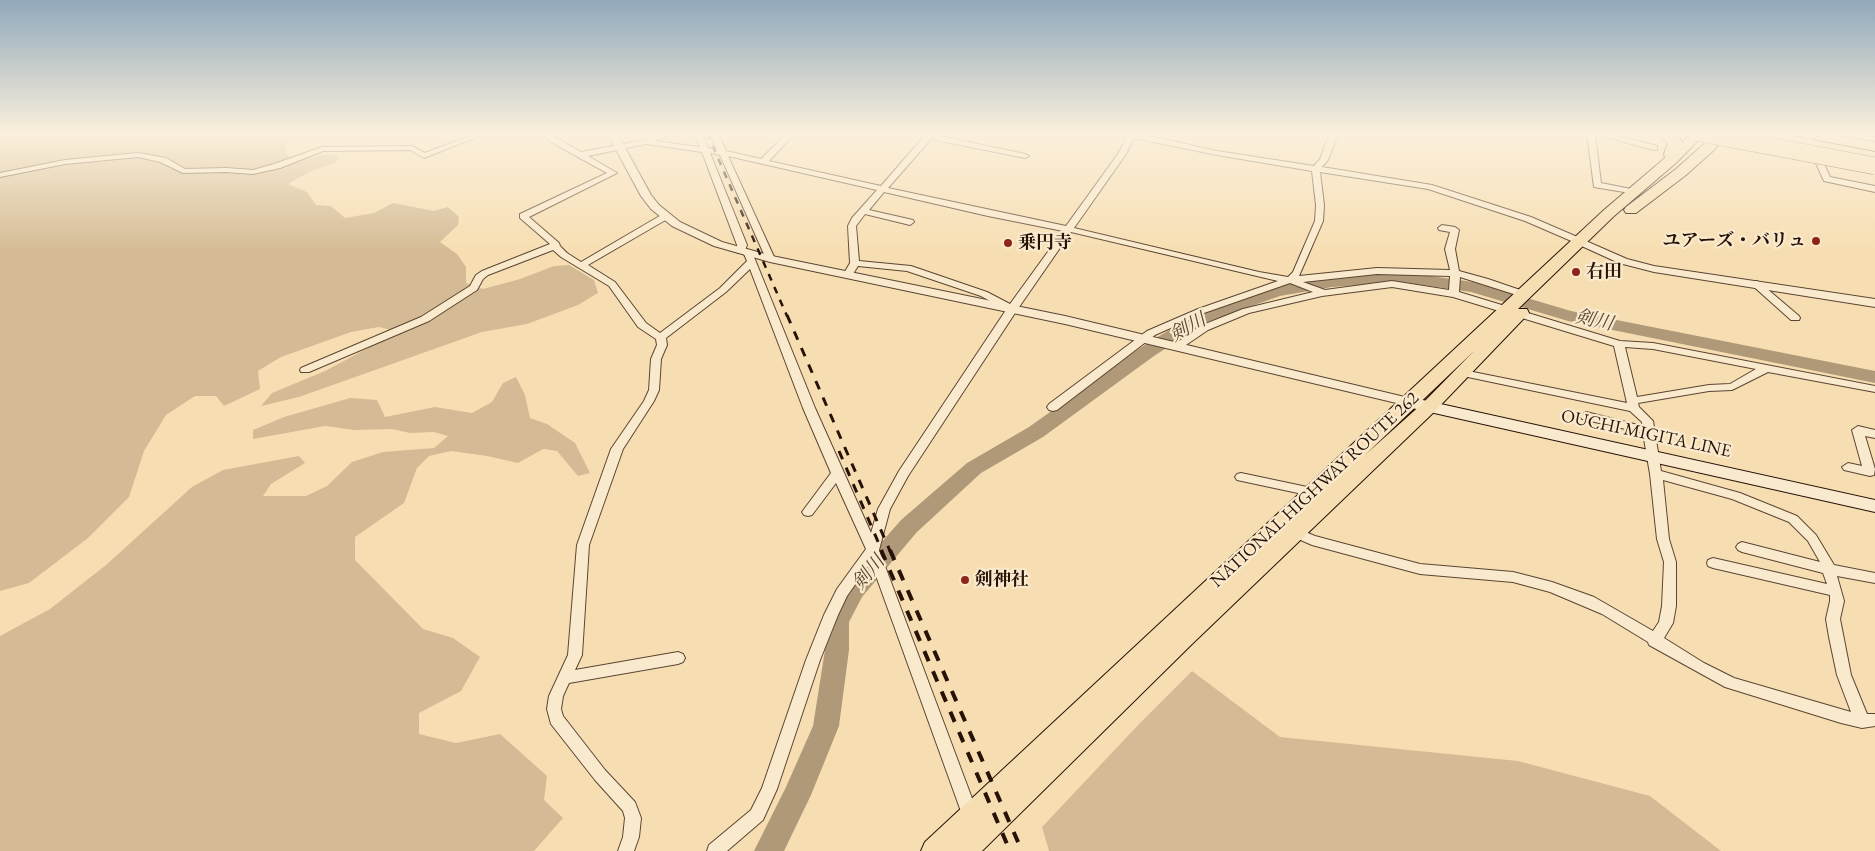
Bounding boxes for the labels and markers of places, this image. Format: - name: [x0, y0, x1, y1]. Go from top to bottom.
- place label: ユアーズ・バリュ: [1663, 230, 1806, 252]
- place label: 乗円寺: [1018, 232, 1072, 254]
- marker: ユアーズ・バリュ: [1810, 235, 1822, 247]
- marker: 乗円寺: [1002, 237, 1014, 249]
- place label: 右田: [1586, 261, 1622, 283]
- marker: 右田: [1570, 266, 1582, 278]
- place label: 剣神社: [975, 569, 1029, 591]
- marker: 剣神社: [959, 574, 971, 586]

